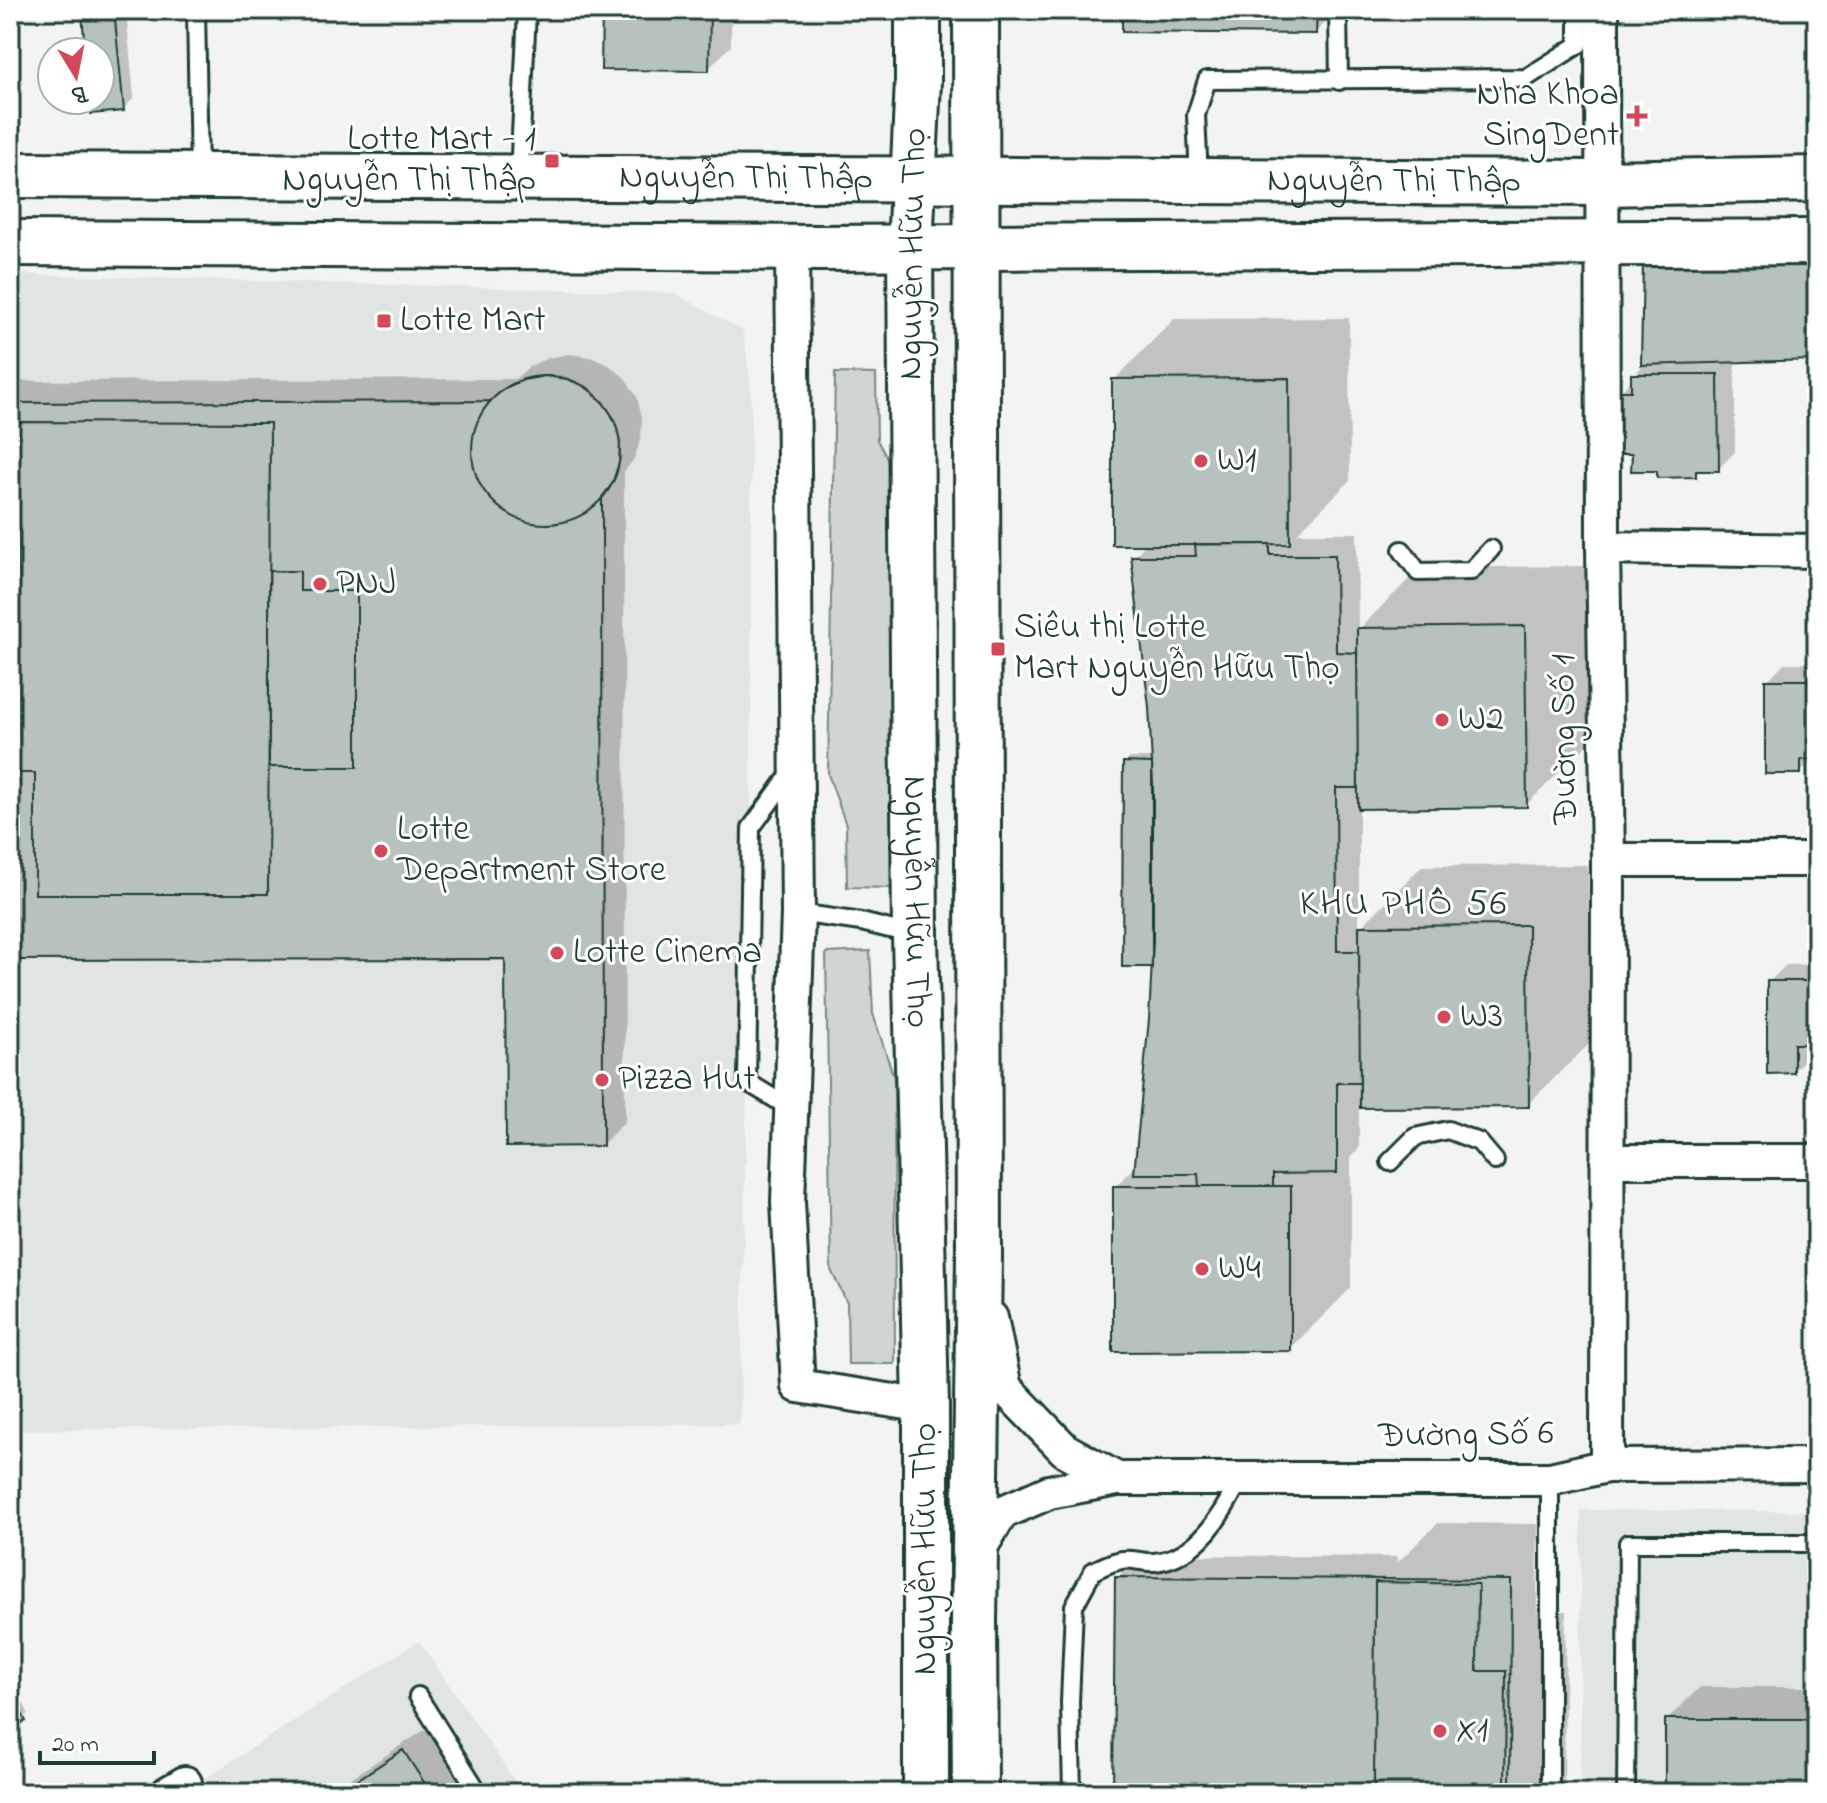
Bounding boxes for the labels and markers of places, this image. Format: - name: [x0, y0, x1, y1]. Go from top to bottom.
- place label: Nha Khoa SingDent: [1476, 69, 1619, 163]
- marker: Nha Khoa SingDent: [1626, 105, 1648, 127]
- place label: Lotte Mart - 1 Nguyễn Thị Thập: [282, 114, 536, 208]
- marker: Lotte Mart - 1 Nguyễn Thị Thập: [543, 152, 561, 170]
- place label: Lotte Mart: [400, 295, 546, 348]
- marker: Lotte Mart: [375, 312, 393, 330]
- place label: W1: [1217, 435, 1256, 488]
- marker: W1: [1192, 452, 1210, 470]
- place label: PNJ: [336, 558, 397, 611]
- marker: PNJ: [311, 575, 329, 593]
- place label: Siêu thị Lotte Mart Nguyễn Hữu Thọ: [1014, 602, 1340, 696]
- marker: Siêu thị Lotte Mart Nguyễn Hữu Thọ: [989, 640, 1007, 658]
- place label: W2: [1458, 694, 1504, 747]
- marker: W2: [1433, 711, 1451, 729]
- place label: Lotte Department Store: [396, 804, 667, 898]
- marker: Lotte Department Store: [372, 842, 390, 860]
- place label: Lotte Cinema: [573, 927, 762, 980]
- marker: Lotte Cinema: [548, 944, 566, 962]
- place label: W3: [1460, 991, 1503, 1044]
- marker: W3: [1435, 1008, 1453, 1026]
- place label: Pizza Hut: [618, 1054, 755, 1107]
- marker: Pizza Hut: [593, 1071, 611, 1089]
- place label: W4: [1218, 1243, 1261, 1296]
- marker: W4: [1193, 1260, 1211, 1278]
- place label: X1: [1456, 1705, 1488, 1758]
- marker: X1: [1431, 1722, 1449, 1740]

